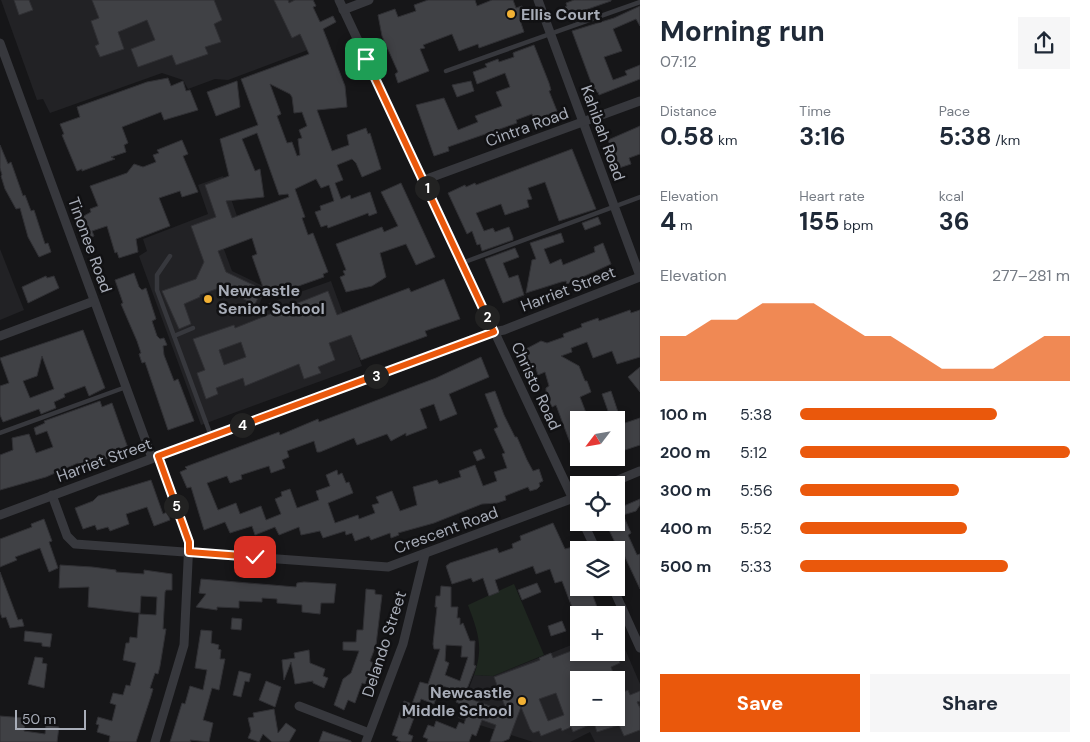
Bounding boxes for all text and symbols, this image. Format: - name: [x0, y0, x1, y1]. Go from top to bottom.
- place label: Ellis Court: [521, 4, 600, 25]
- marker: Ellis Court: [505, 8, 517, 20]
- text: Morning run: [660, 13, 825, 50]
- button: share: [1018, 17, 1070, 69]
- pin: [345, 38, 387, 80]
- icon: arrive: [352, 45, 380, 73]
- text: 07:12: [660, 51, 697, 72]
- street label: Kahibah Road: [576, 82, 630, 184]
- street label: Cintra Road: [483, 102, 571, 152]
- text: Distance: [660, 102, 717, 120]
- text: Time: [799, 102, 831, 120]
- text: Pace: [939, 102, 970, 120]
- text: 0.58: [660, 120, 714, 153]
- text: 3:16: [799, 120, 846, 153]
- text: 5:38: [939, 120, 991, 153]
- text: km: [714, 131, 738, 149]
- text: /km: [991, 131, 1020, 149]
- pin: 1: [414, 176, 440, 200]
- text: 1: [425, 179, 430, 197]
- text: Elevation: [660, 187, 718, 205]
- text: Heart rate: [799, 187, 865, 205]
- text: kcal: [939, 187, 964, 205]
- street label: Tinonee Road: [63, 194, 117, 296]
- text: 4: [660, 205, 676, 238]
- text: 155: [799, 205, 840, 238]
- text: 36: [939, 205, 970, 238]
- text: m: [676, 216, 692, 234]
- text: bpm: [840, 216, 873, 234]
- street label: Harriet Street: [518, 261, 618, 317]
- text: Elevation: [660, 265, 727, 286]
- text: 277–281 m: [992, 265, 1070, 286]
- place label: Newcastle Senior School: [218, 280, 325, 319]
- marker: Newcastle Senior School: [202, 293, 214, 305]
- pin: 2: [474, 304, 500, 330]
- text: 2: [483, 308, 492, 326]
- street label: Christo Road: [506, 338, 566, 434]
- pin: 3: [364, 364, 388, 388]
- text: 3: [372, 367, 381, 385]
- text: 100 m: [660, 404, 707, 425]
- text: 5:38: [740, 404, 772, 425]
- north arrow: [570, 411, 625, 466]
- map controls: [570, 411, 625, 726]
- pin: 4: [230, 412, 254, 438]
- text: 4: [238, 416, 247, 434]
- street label: Harriet Street: [53, 433, 155, 487]
- text: 200 m: [660, 442, 711, 463]
- text: 5:12: [740, 442, 767, 463]
- button: locate: [570, 476, 625, 531]
- text: 300 m: [660, 480, 711, 501]
- text: 5:56: [740, 480, 773, 501]
- pin: 5: [164, 494, 188, 518]
- text: 5: [172, 497, 181, 515]
- street label: Crescent Road: [391, 501, 501, 559]
- text: 400 m: [660, 518, 712, 539]
- text: 5:52: [740, 518, 772, 539]
- pin: [234, 536, 276, 578]
- button: layers: [570, 541, 625, 596]
- icon: check: [241, 543, 269, 571]
- text: 500 m: [660, 556, 711, 577]
- text: 5:33: [740, 556, 772, 577]
- street label: Delando Street: [357, 588, 411, 700]
- button: +: [570, 606, 625, 661]
- button: −: [570, 671, 625, 726]
- button: Save: [660, 674, 860, 732]
- button: Share: [870, 674, 1070, 732]
- place label: Newcastle Middle School: [402, 682, 512, 721]
- marker: Newcastle Middle School: [516, 695, 528, 707]
- scale bar: [15, 707, 86, 730]
- text: 50 m: [22, 710, 56, 728]

